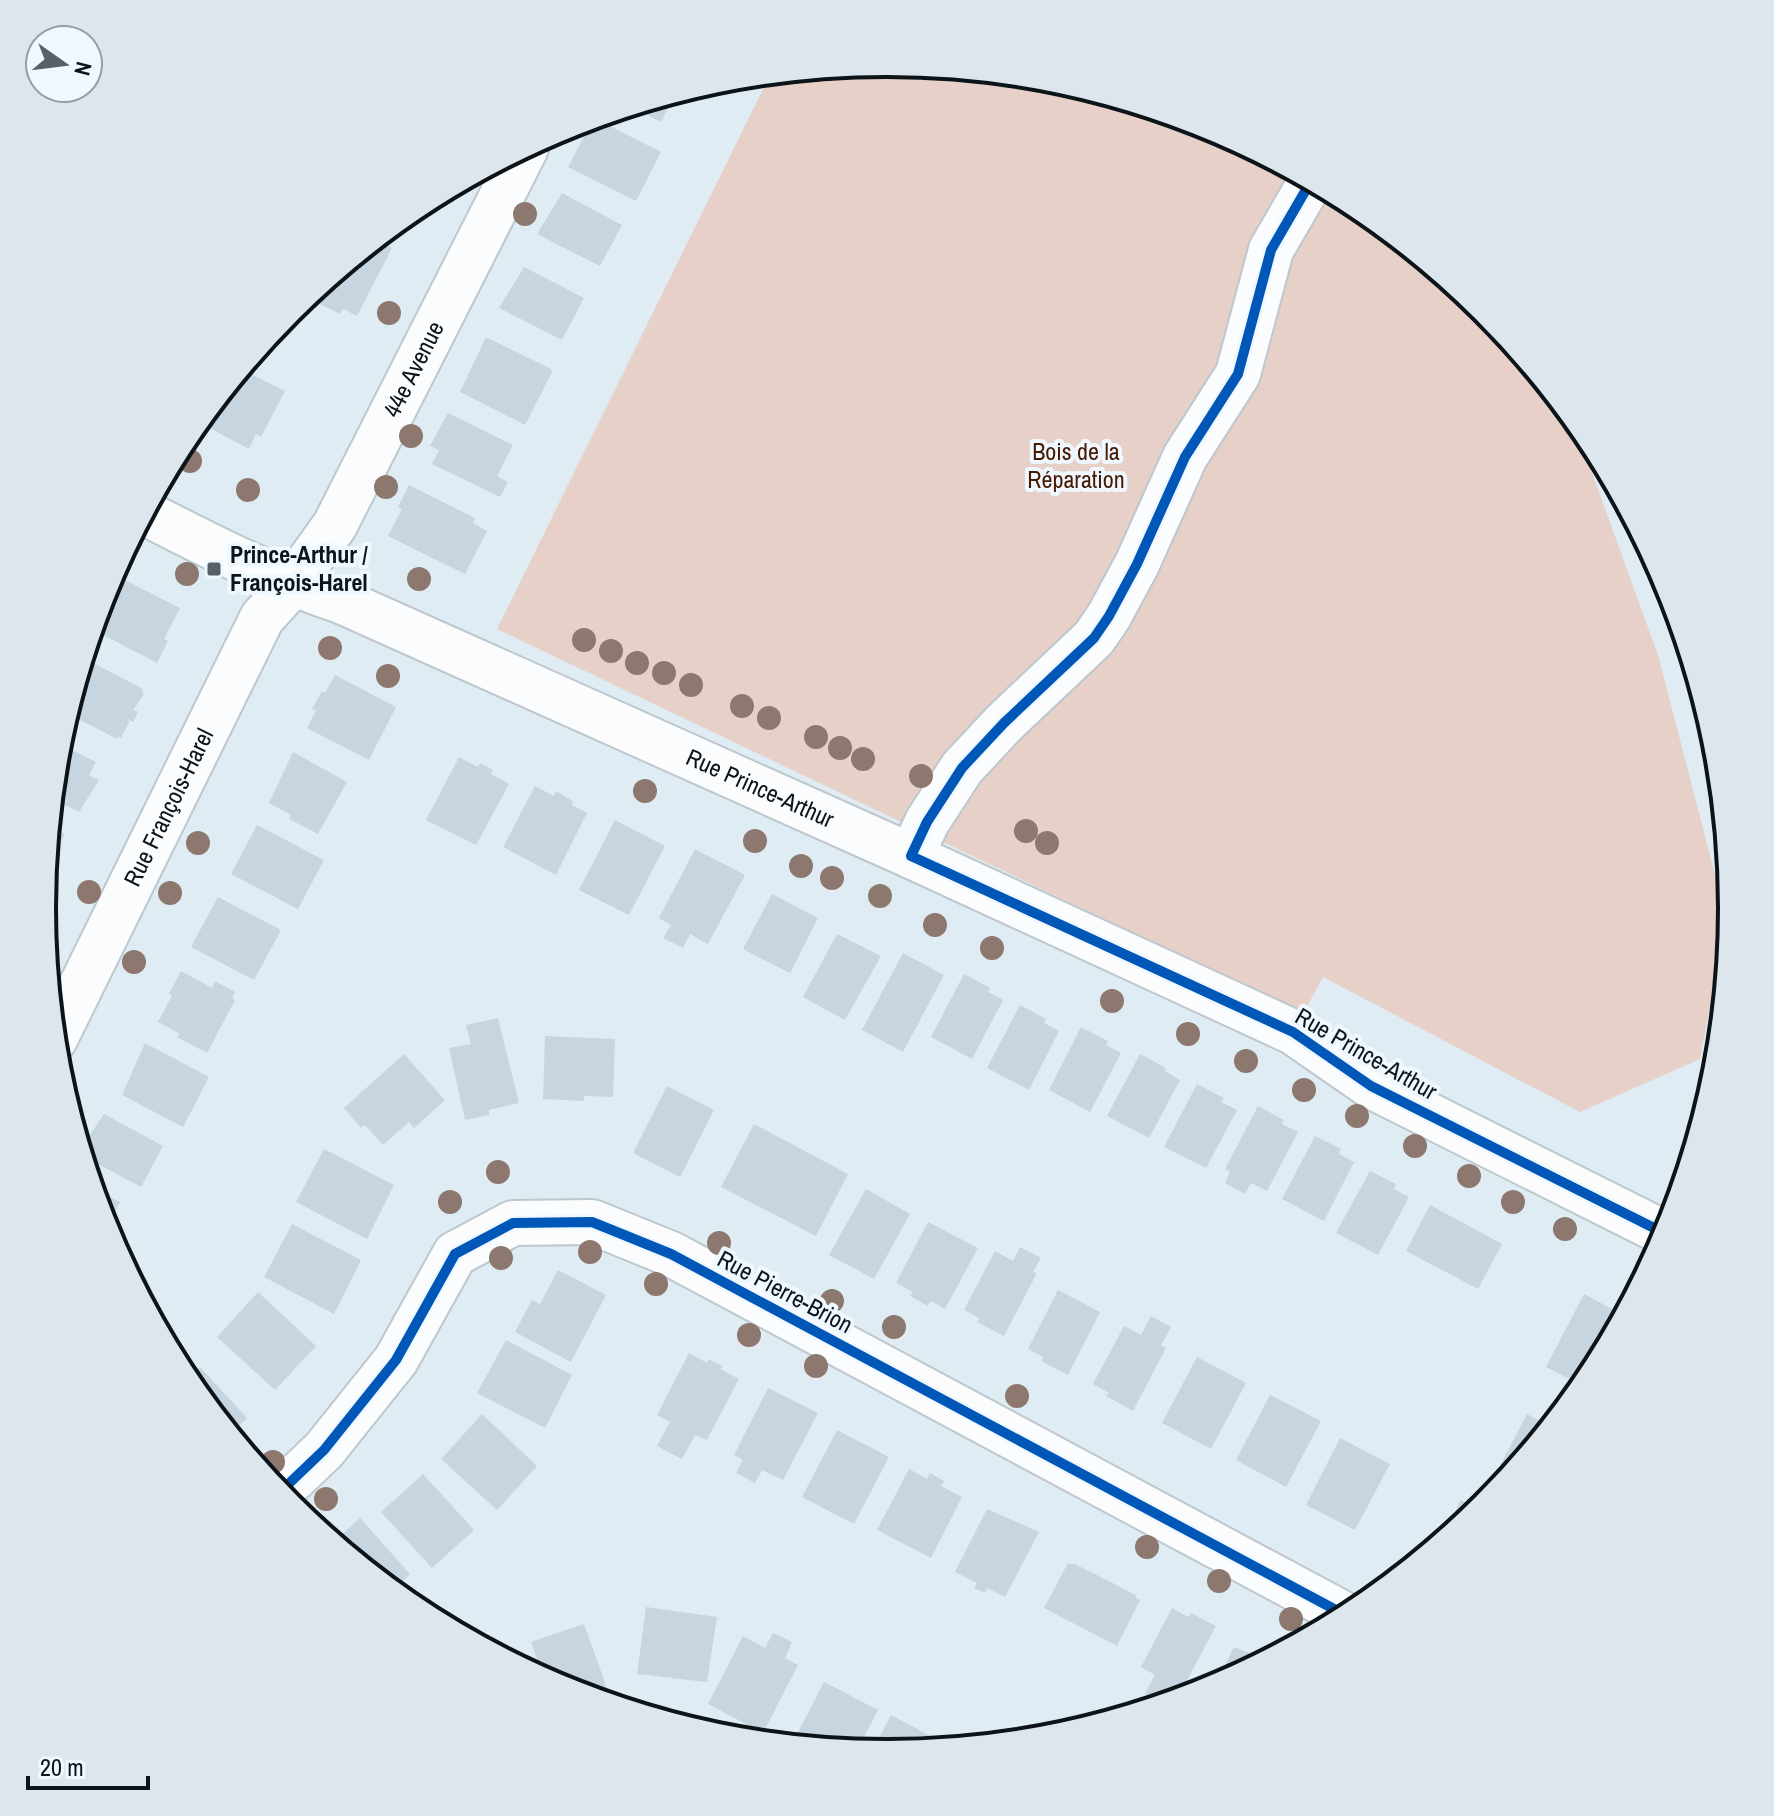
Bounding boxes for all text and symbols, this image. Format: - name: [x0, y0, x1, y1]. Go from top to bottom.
- north arrow: [24, 24, 104, 104]
- text: N: [67, 59, 100, 79]
- street label: 44e Avenue: [375, 315, 451, 422]
- park label: Bois de la Réparation: [1027, 435, 1125, 495]
- place label: Prince-Arthur / François-Harel: [230, 538, 368, 598]
- marker: Prince-Arthur / François-Harel: [205, 560, 223, 578]
- street label: Rue François-Harel: [116, 723, 220, 891]
- street label: Rue Prince-Arthur: [681, 740, 840, 835]
- street label: Rue Prince-Arthur: [1290, 1000, 1444, 1107]
- street label: Rue Pierre-Brion: [712, 1242, 859, 1340]
- scale bar: [28, 1740, 148, 1790]
- text: 20 m: [40, 1751, 84, 1783]

